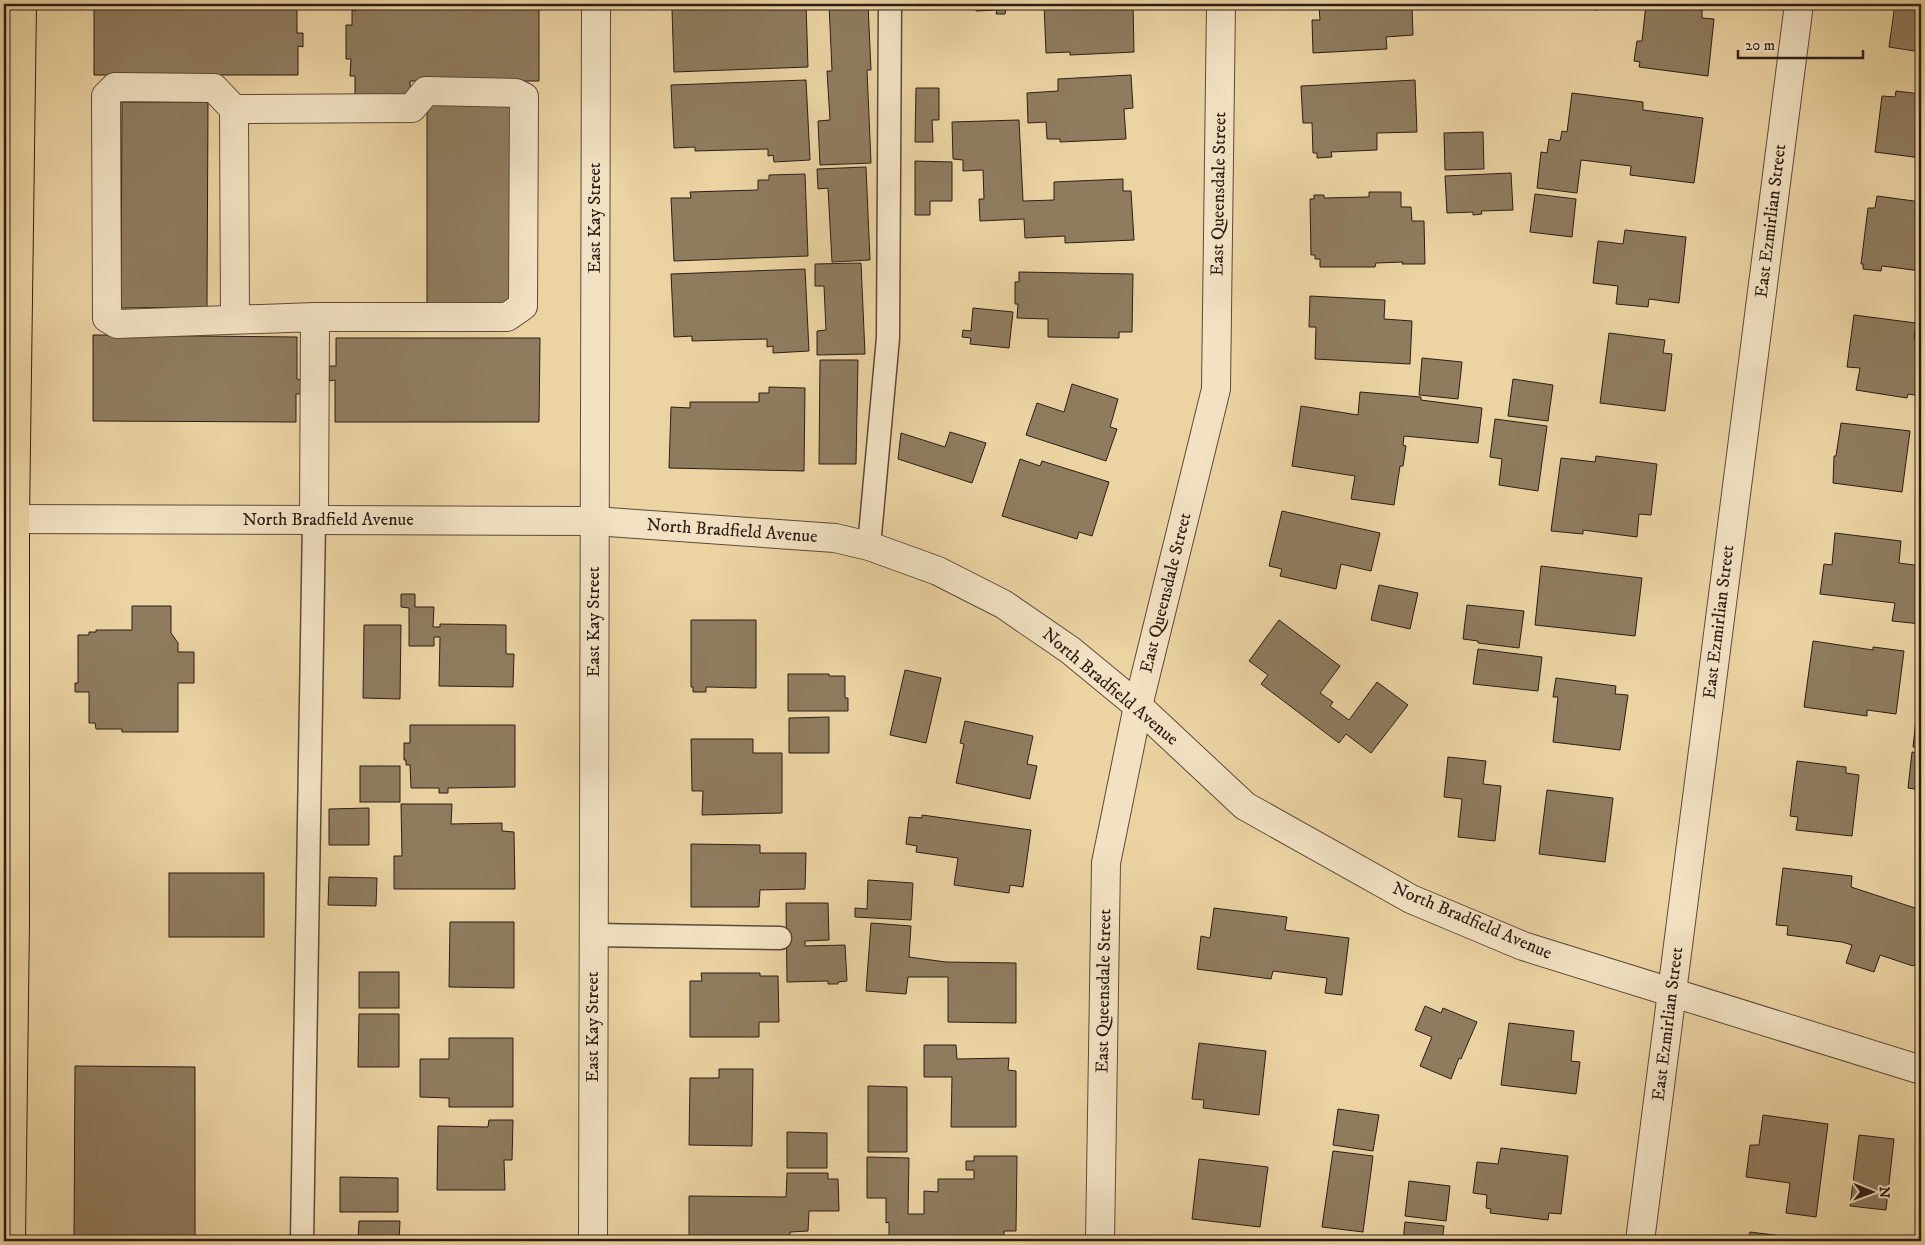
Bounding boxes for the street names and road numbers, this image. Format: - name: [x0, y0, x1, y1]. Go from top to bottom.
- street label: East Queensdale Street: [1207, 111, 1231, 276]
- street label: East Ezmirlian Street: [1751, 143, 1791, 299]
- street label: East Kay Street: [584, 162, 606, 274]
- street label: North Bradfield Avenue: [242, 509, 414, 531]
- street label: East Queensdale Street: [1135, 510, 1197, 675]
- street label: North Bradfield Avenue: [646, 514, 818, 548]
- street label: East Ezmirlian Street: [1699, 544, 1739, 700]
- street label: East Kay Street: [583, 566, 605, 678]
- street label: North Bradfield Avenue: [1037, 624, 1183, 750]
- street label: North Bradfield Avenue: [1389, 877, 1555, 965]
- street label: East Queensdale Street: [1092, 908, 1116, 1073]
- street label: East Ezmirlian Street: [1648, 946, 1688, 1102]
- street label: East Kay Street: [582, 971, 604, 1083]

